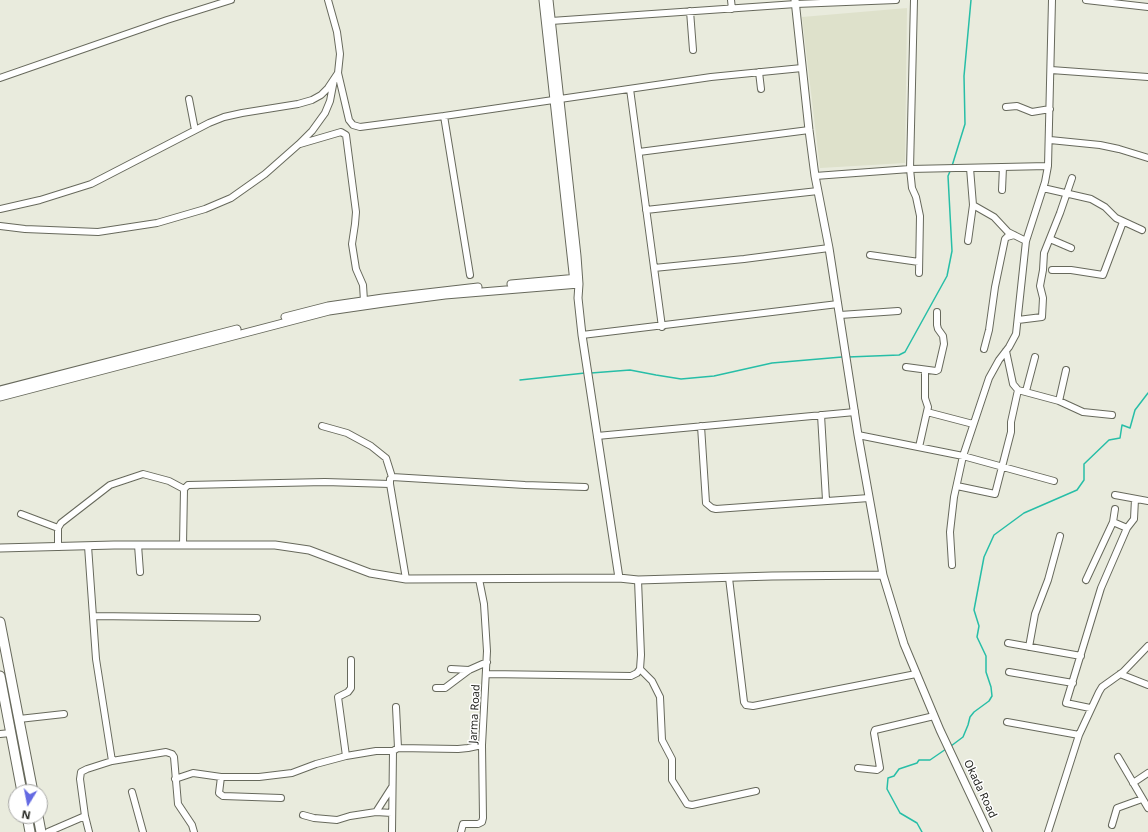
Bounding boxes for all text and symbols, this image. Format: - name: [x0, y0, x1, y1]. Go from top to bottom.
- street label: Jarma Road: [467, 684, 483, 744]
- street label: Okada Road: [961, 758, 999, 820]
- north arrow: [8, 784, 48, 824]
- text: N: [20, 807, 32, 823]

